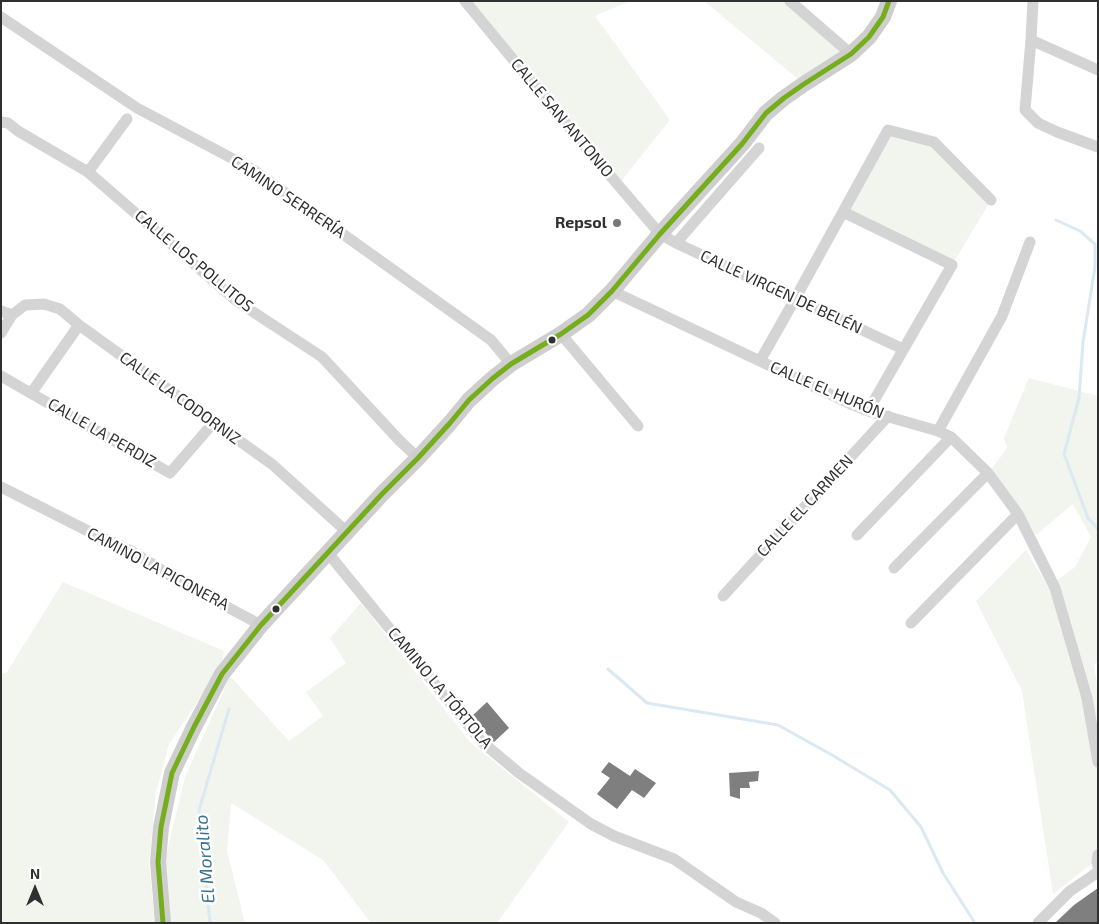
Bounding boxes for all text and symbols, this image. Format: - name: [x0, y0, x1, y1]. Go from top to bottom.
- street label: CALLE SAN ANTONIO: [507, 55, 617, 181]
- street label: CAMINO SERRERÍA: [227, 152, 349, 242]
- street label: CALLE LOS POLLITOS: [131, 206, 257, 316]
- place label: Repsol: [555, 213, 607, 233]
- marker: Repsol: [611, 217, 623, 229]
- street label: CALLE VIRGEN DE BELÉN: [697, 246, 865, 338]
- unlabelled marker: [547, 335, 557, 345]
- street label: CALLE LA CODORNIZ: [116, 348, 244, 448]
- street label: CALLE EL HURÓN: [767, 357, 887, 423]
- street label: CALLE LA PERDIZ: [44, 394, 160, 472]
- street label: CALLE EL CARMEN: [753, 451, 857, 561]
- street label: CAMINO LA PICONERA: [84, 523, 232, 615]
- unlabelled marker: [271, 604, 281, 614]
- street label: CAMINO LA TÓRTOLA: [384, 624, 496, 752]
- water label: El Moralito: [190, 814, 220, 904]
- north arrow: [10, 864, 60, 914]
- text: N: [30, 865, 40, 882]

